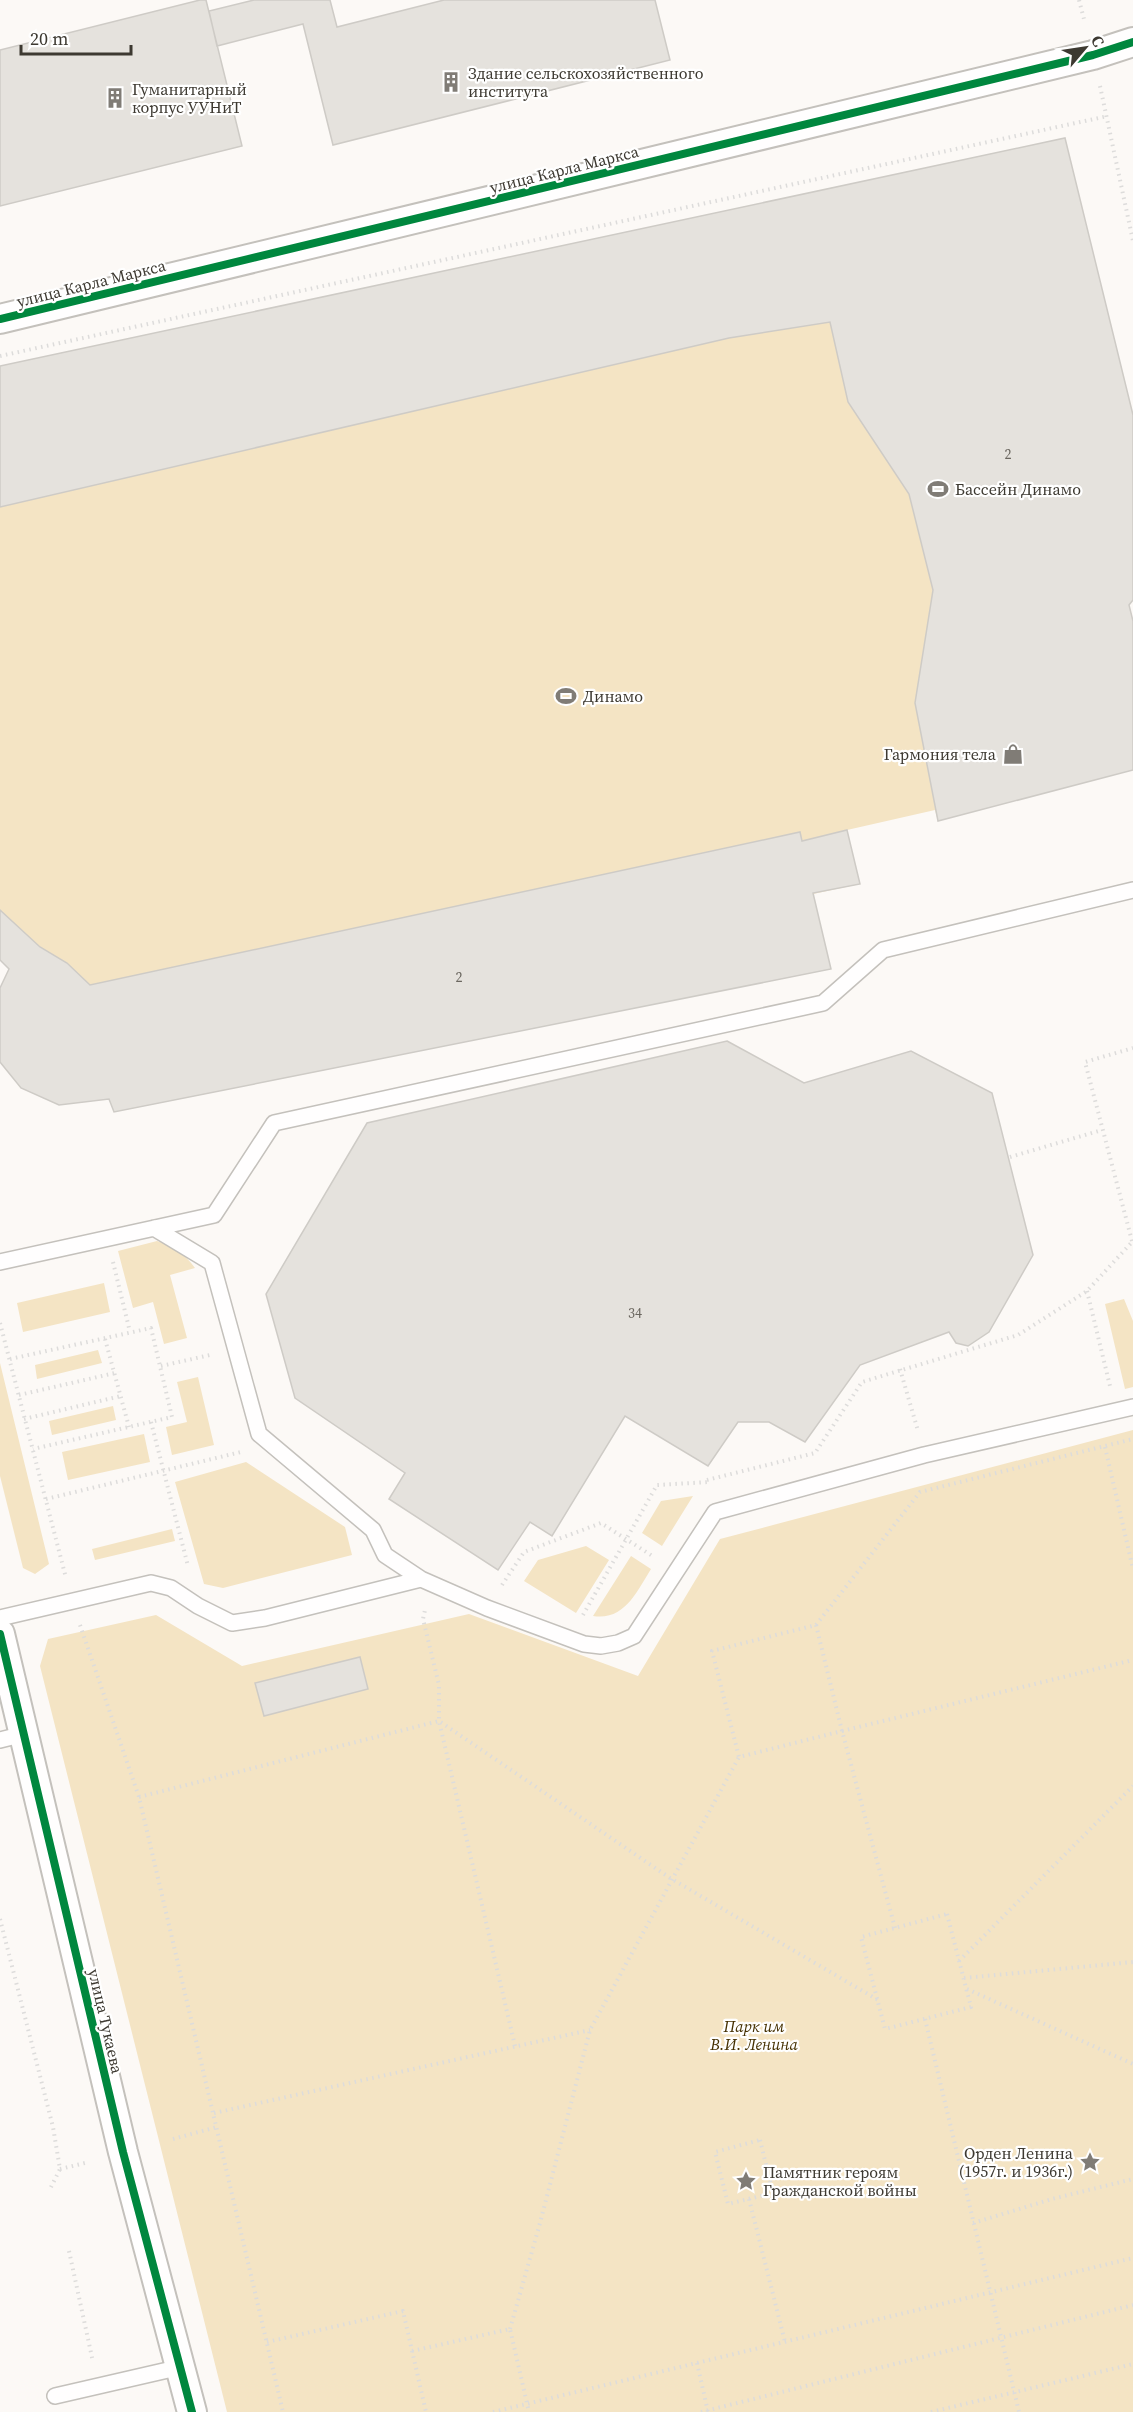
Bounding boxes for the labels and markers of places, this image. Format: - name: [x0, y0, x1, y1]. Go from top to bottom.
- place label: Здание сельскохозяйственного института: [468, 62, 704, 102]
- building icon: Здание сельскохозяйственного института: [439, 70, 463, 94]
- place label: Гуманитарный корпус УУНиТ: [132, 78, 247, 118]
- building icon: Гуманитарный корпус УУНиТ: [103, 86, 127, 110]
- sports icon: Бассейн Динамо: [926, 477, 950, 501]
- place label: Бассейн Динамо: [955, 478, 1081, 500]
- sports icon: Динамо: [554, 684, 578, 708]
- place label: Динамо: [583, 685, 643, 707]
- shop icon: Гармония тела: [1001, 742, 1025, 766]
- place label: Гармония тела: [884, 743, 997, 765]
- place label: Орден Ленина (1957г. и 1936г.): [959, 2142, 1074, 2182]
- place icon: Орден Ленина (1957г. и 1936г.): [1078, 2150, 1102, 2174]
- place label: Памятник героям Гражданской войны: [763, 2161, 917, 2201]
- place icon: Памятник героям Гражданской войны: [734, 2169, 758, 2193]

